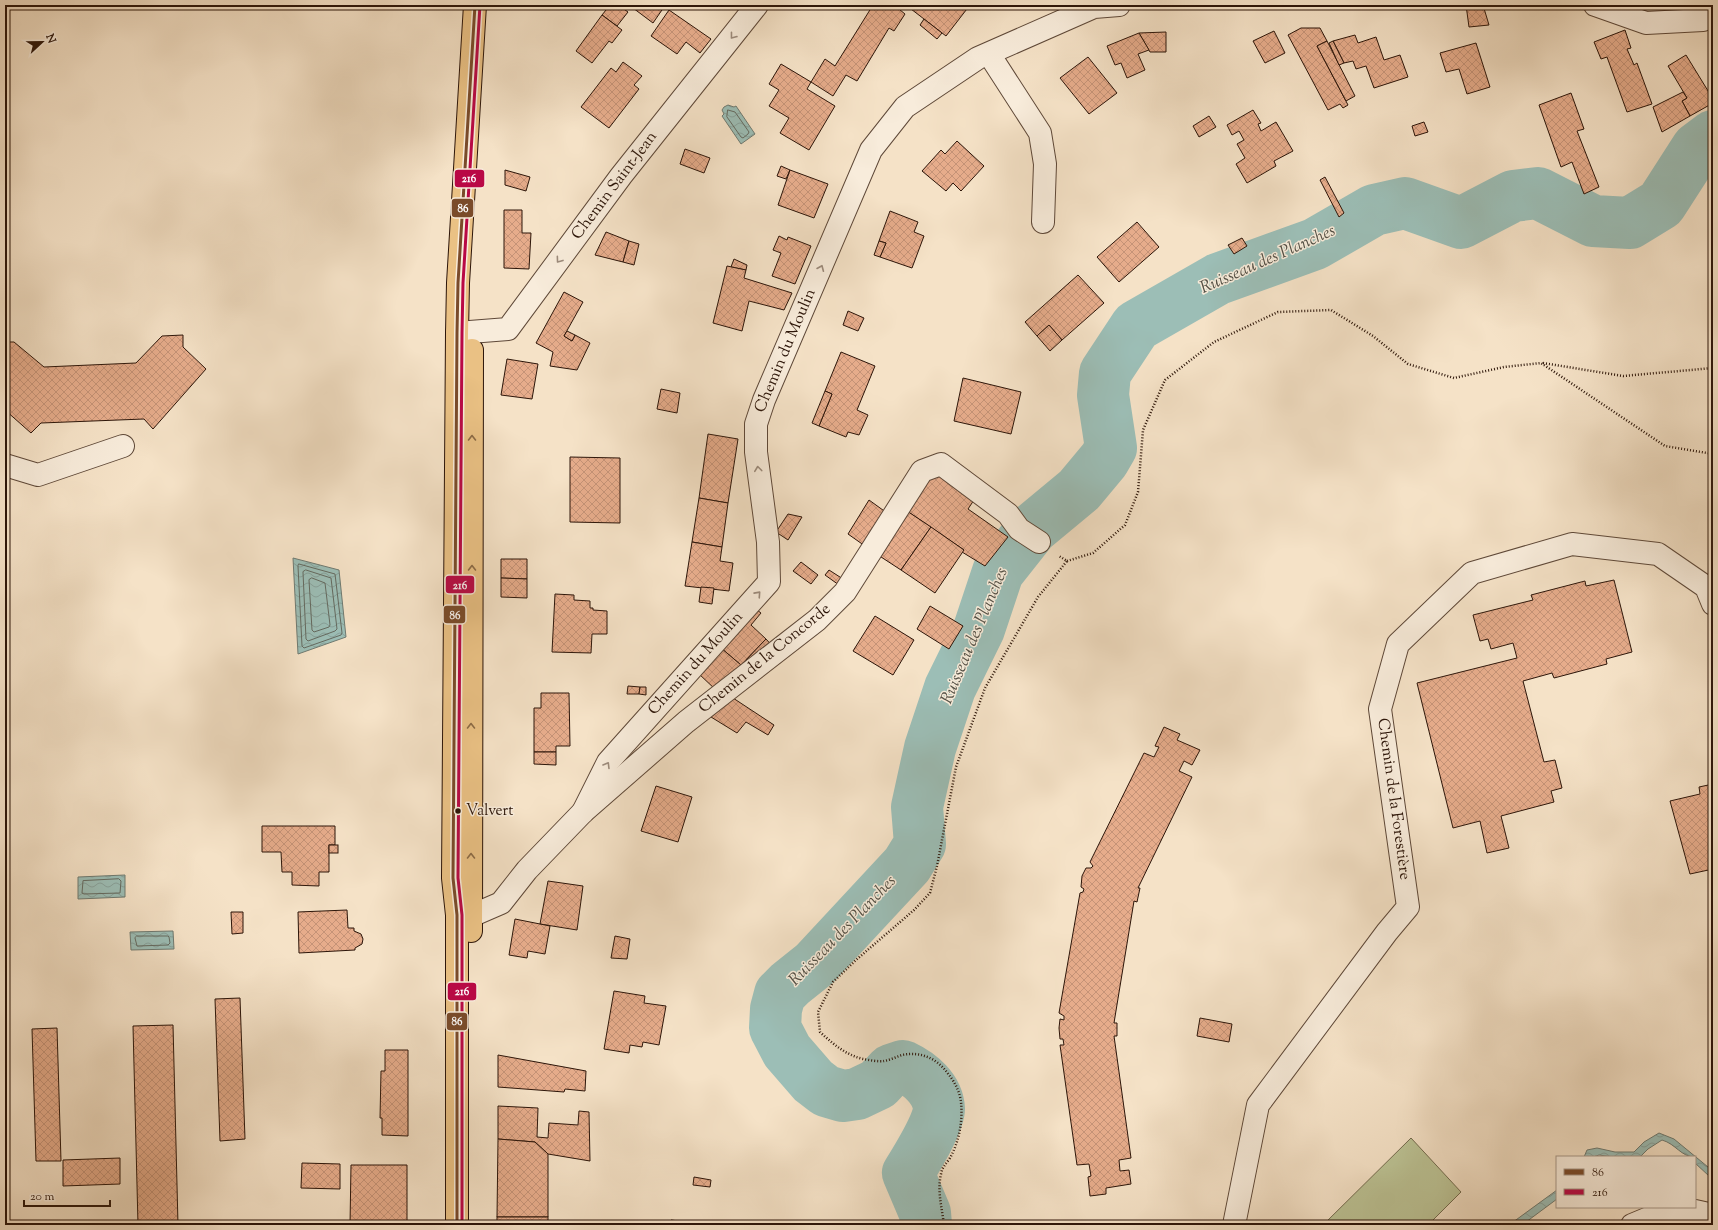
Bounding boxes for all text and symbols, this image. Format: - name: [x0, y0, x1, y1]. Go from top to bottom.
- north arrow: [22, 22, 62, 62]
- text: N: [41, 31, 59, 46]
- one-way arrow: [731, 31, 738, 38]
- street label: Chemin Saint-Jean: [567, 127, 664, 245]
- line badge: 216: [454, 169, 485, 188]
- text: 216: [462, 171, 477, 187]
- line badge: 86: [451, 198, 474, 218]
- text: 86: [458, 201, 469, 217]
- water label: Ruisseau des Planches: [1196, 219, 1340, 301]
- one-way arrow: [557, 256, 564, 263]
- one-way arrow: [816, 265, 824, 272]
- street label: Chemin du Moulin: [750, 285, 823, 417]
- one-way arrow: [468, 435, 476, 441]
- one-way arrow: [754, 466, 763, 472]
- water label: Ruisseau des Planches: [935, 564, 1015, 708]
- one-way arrow: [467, 565, 476, 571]
- line badge: 216: [445, 575, 475, 594]
- text: 216: [453, 578, 468, 594]
- one-way arrow: [753, 591, 761, 599]
- street label: Chemin de la Concorde: [694, 598, 836, 720]
- line badge: 86: [443, 605, 466, 624]
- street label: Chemin du Moulin: [643, 607, 749, 721]
- text: 86: [450, 608, 461, 624]
- street label: Chemin de la Forestière: [1370, 717, 1416, 881]
- one-way arrow: [467, 723, 475, 729]
- one-way arrow: [603, 762, 610, 769]
- place label: Valvert: [466, 801, 513, 822]
- marker: Valvert: [453, 806, 463, 816]
- one-way arrow: [467, 853, 475, 859]
- water label: Ruisseau des Planches: [784, 870, 903, 992]
- line badge: 216: [447, 982, 477, 1001]
- text: 216: [455, 984, 470, 1000]
- line badge: 86: [446, 1012, 468, 1031]
- text: 86: [452, 1014, 463, 1030]
- legend: [1556, 1156, 1696, 1208]
- text: 86: [1592, 1164, 1604, 1182]
- scale bar: [24, 1182, 110, 1208]
- text: 216: [1592, 1184, 1608, 1202]
- text: 20 m: [30, 1188, 55, 1206]

